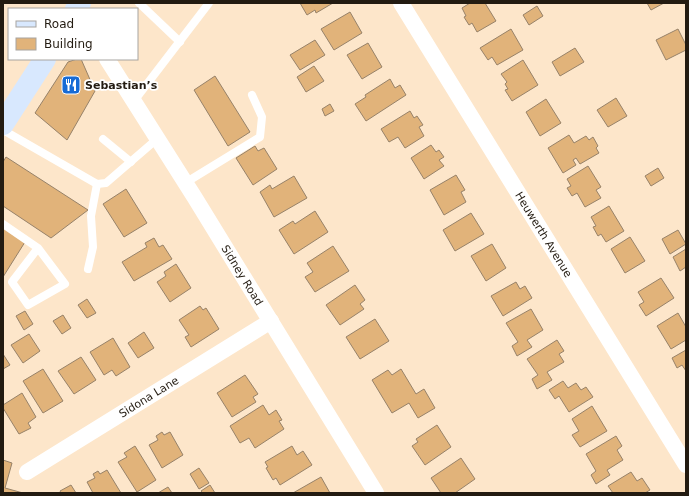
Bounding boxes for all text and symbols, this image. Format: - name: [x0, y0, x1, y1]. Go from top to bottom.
- legend: [8, 8, 138, 60]
- text: Road: [44, 17, 74, 31]
- text: Building: [44, 37, 93, 51]
- restaurant icon: Sebastian’s: [60, 74, 82, 96]
- place label: Sebastian’s: [85, 79, 158, 92]
- street label: Heuwerth Avenue: [512, 190, 575, 280]
- street label: Sidney Road: [218, 243, 265, 308]
- street label: Sidona Lane: [117, 374, 181, 421]

